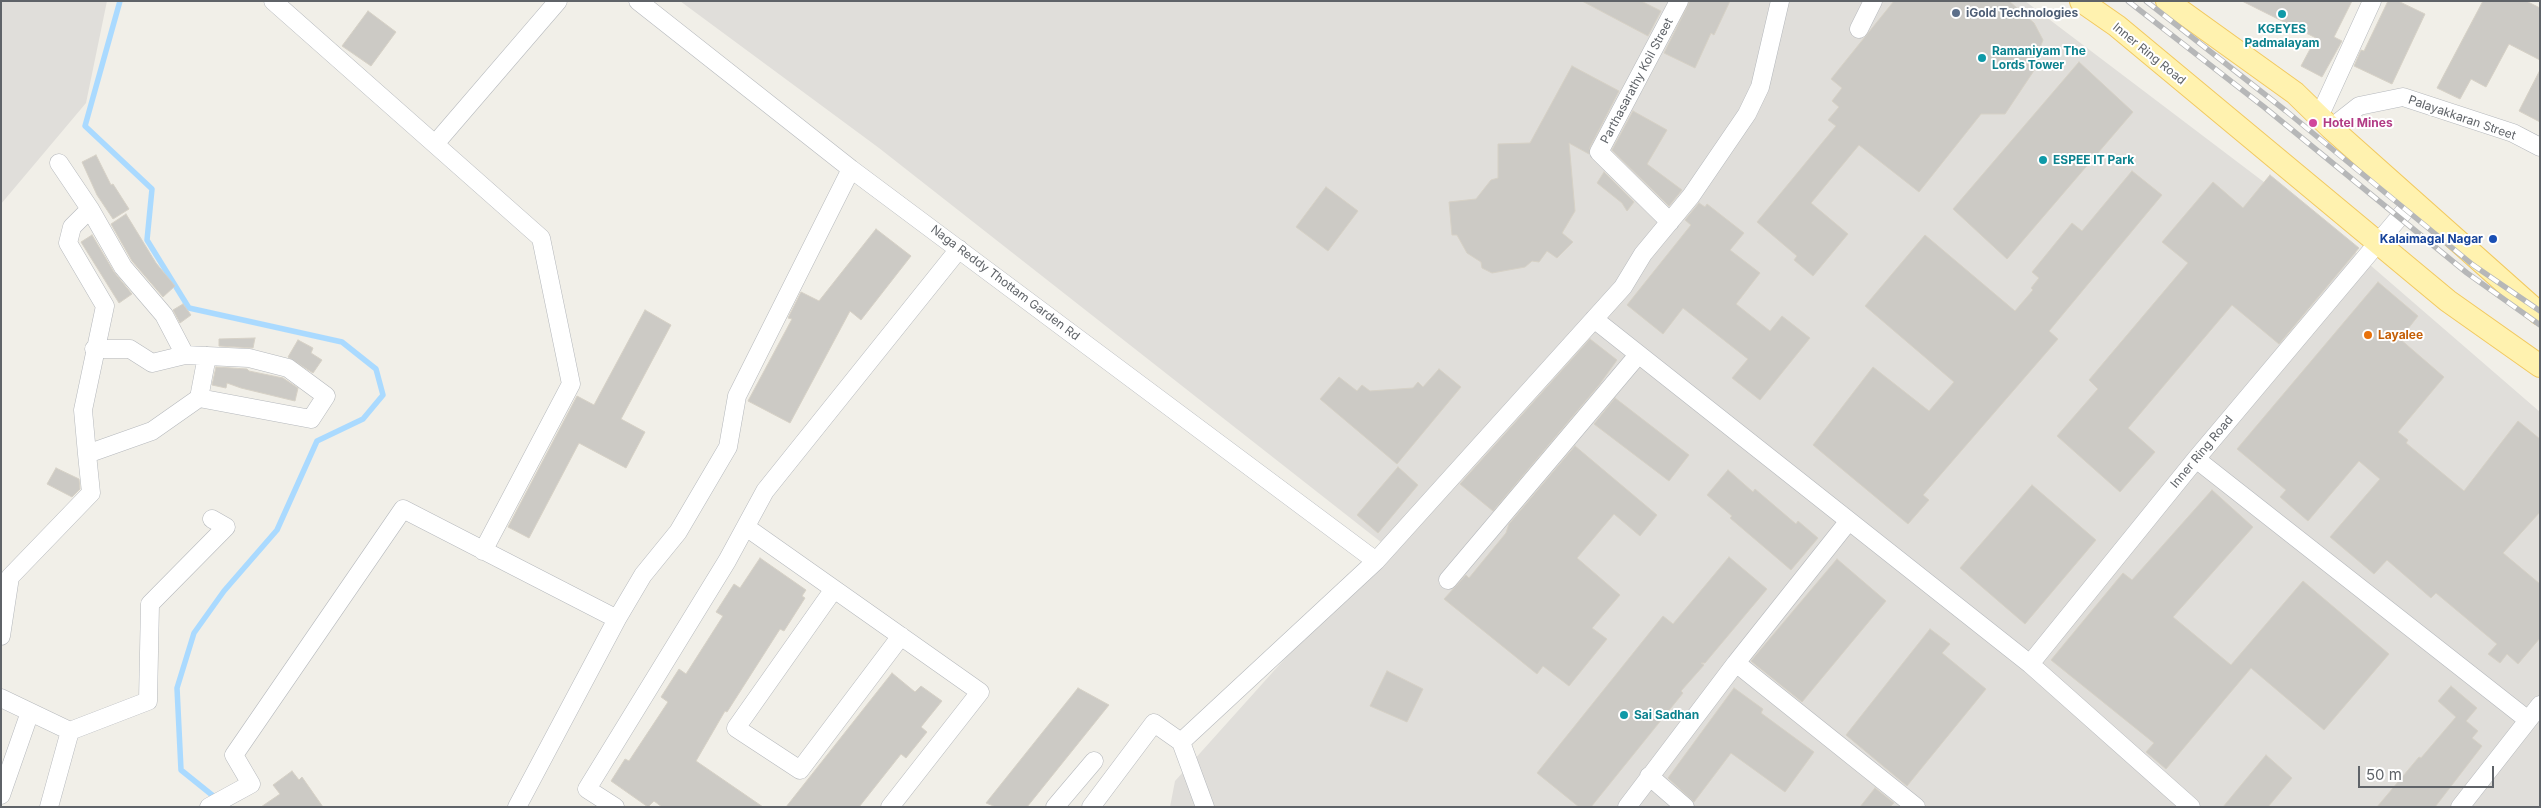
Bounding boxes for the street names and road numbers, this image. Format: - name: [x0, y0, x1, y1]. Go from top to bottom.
- street label: Parthasarathy Koil Street: [1598, 16, 1676, 146]
- street label: Inner Ring Road: [2110, 20, 2188, 88]
- street label: Palayakkaran Street: [2406, 93, 2518, 143]
- street label: Naga Reddy Thottam Garden Rd: [928, 222, 1082, 344]
- street label: Inner Ring Road: [2168, 413, 2236, 491]

